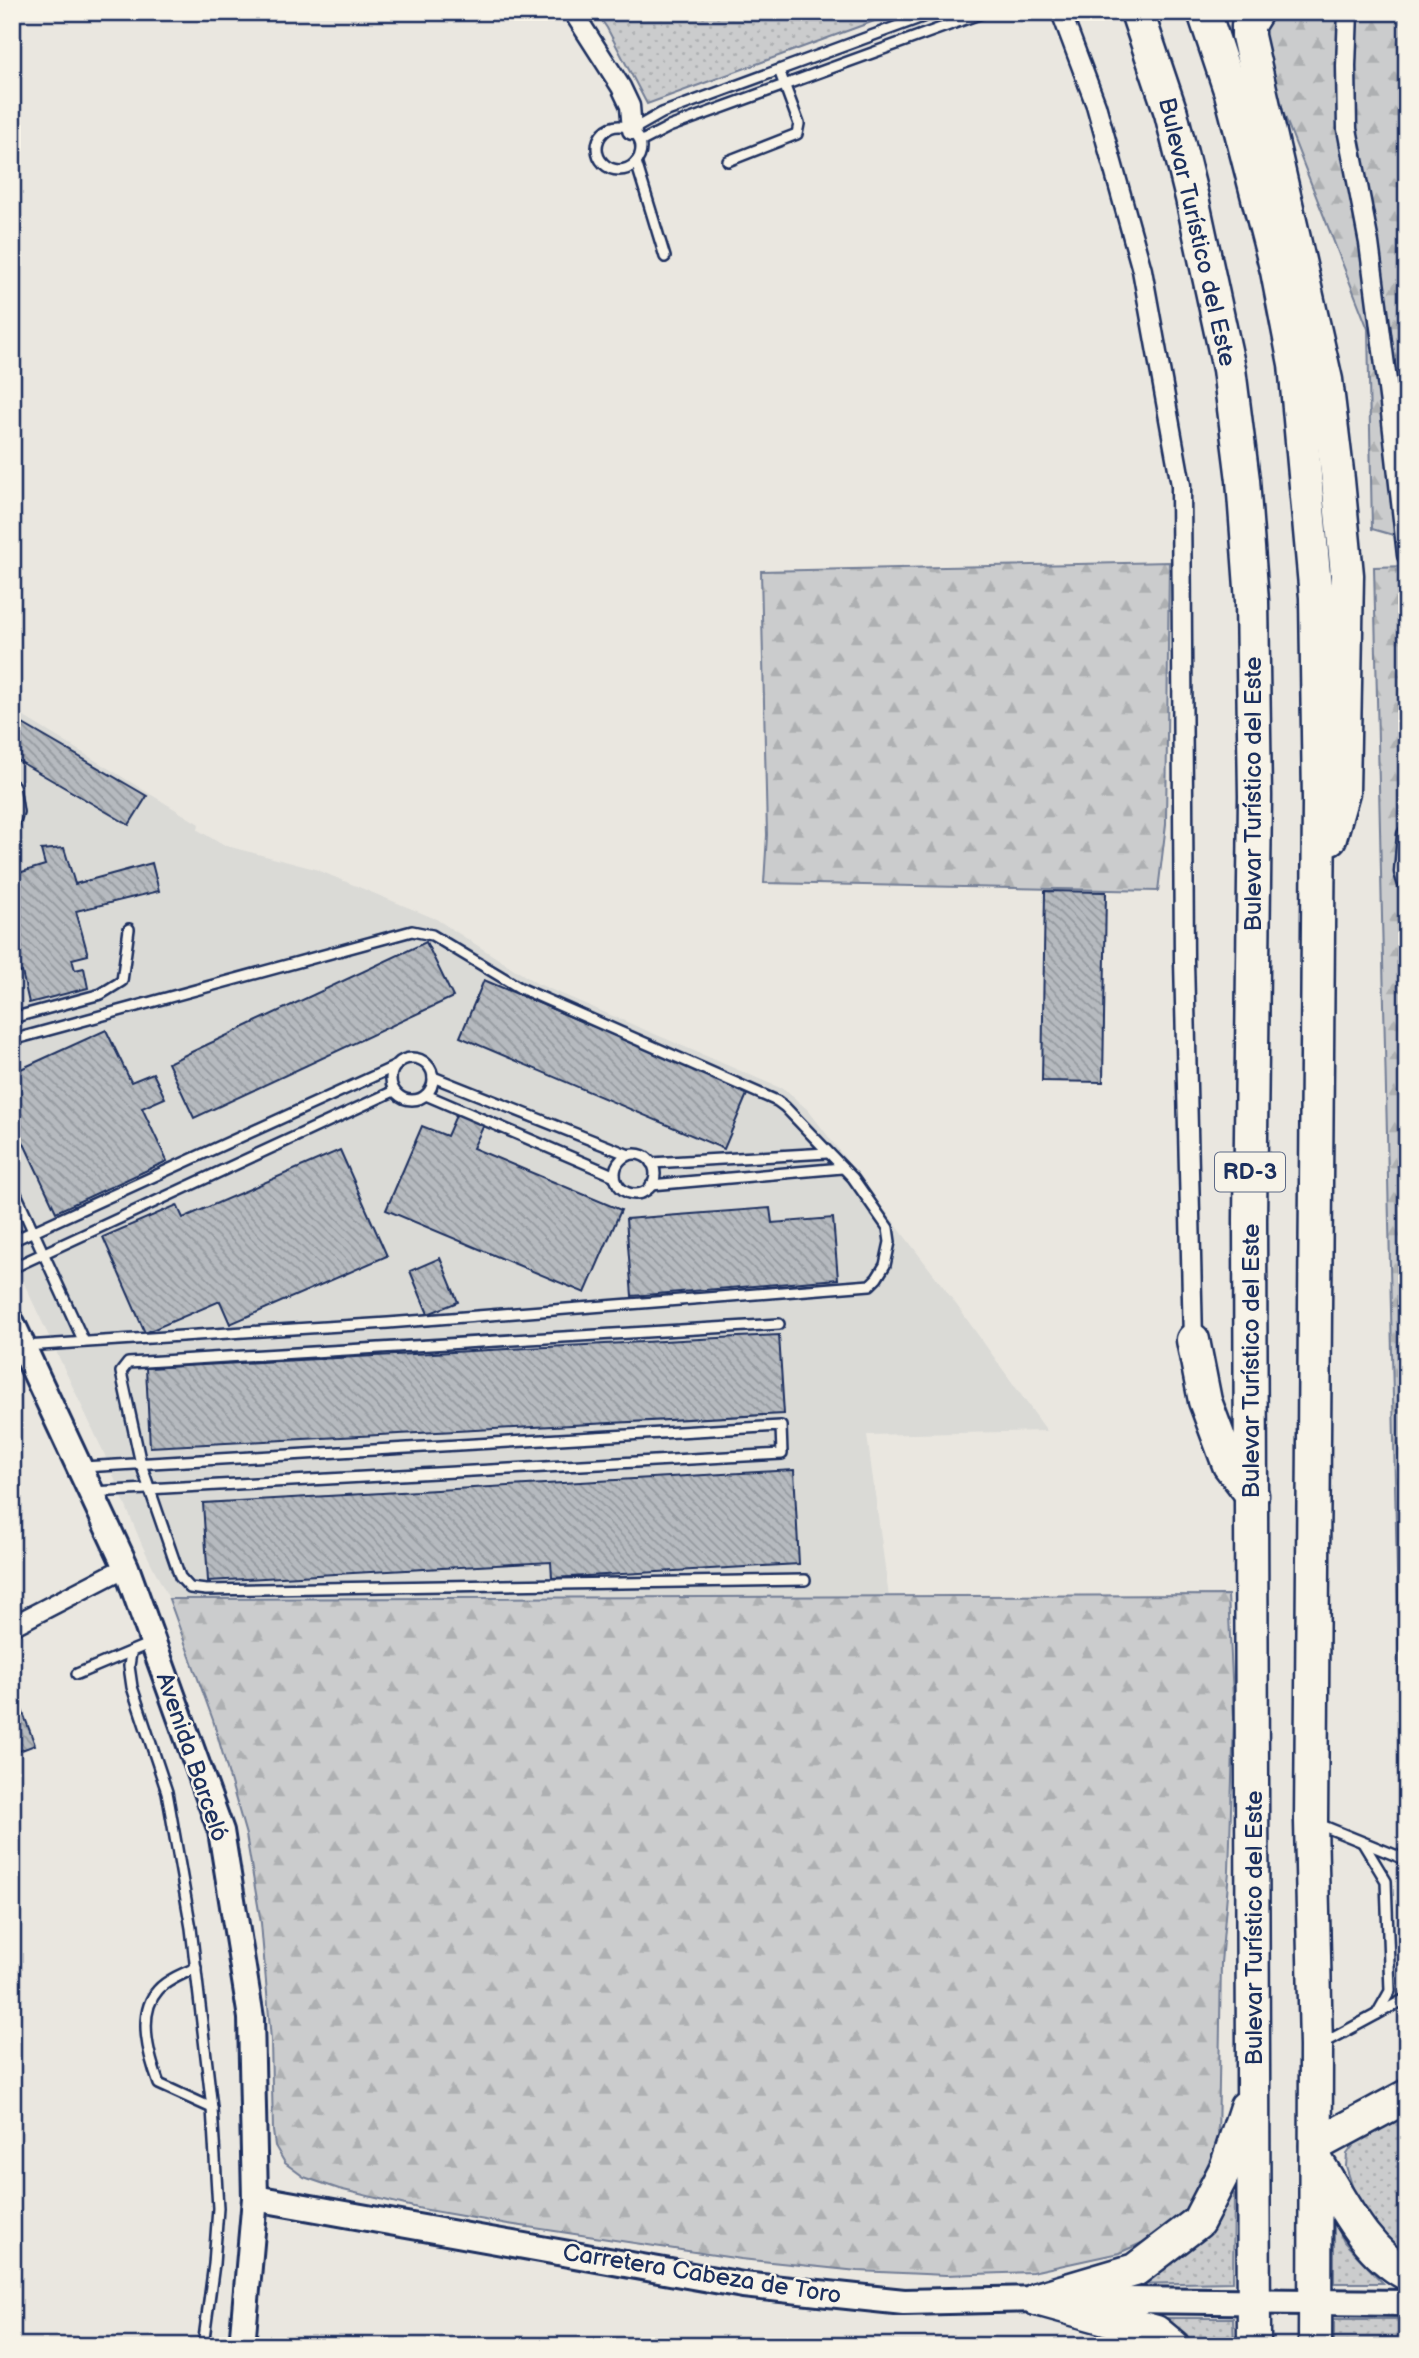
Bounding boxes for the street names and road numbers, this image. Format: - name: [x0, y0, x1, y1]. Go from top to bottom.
- street label: Bulevar Turístico del Este: [1152, 95, 1242, 369]
- street label: Bulevar Turístico del Este: [1239, 657, 1268, 931]
- road number: RD-3: [1215, 1152, 1285, 1191]
- street label: Bulevar Turístico del Este: [1237, 1224, 1266, 1498]
- street label: Avenida Barceló: [150, 1669, 234, 1845]
- street label: Bulevar Turístico del Este: [1240, 1791, 1269, 2065]
- street label: Carretera Cabeza de Toro: [561, 2238, 843, 2310]

